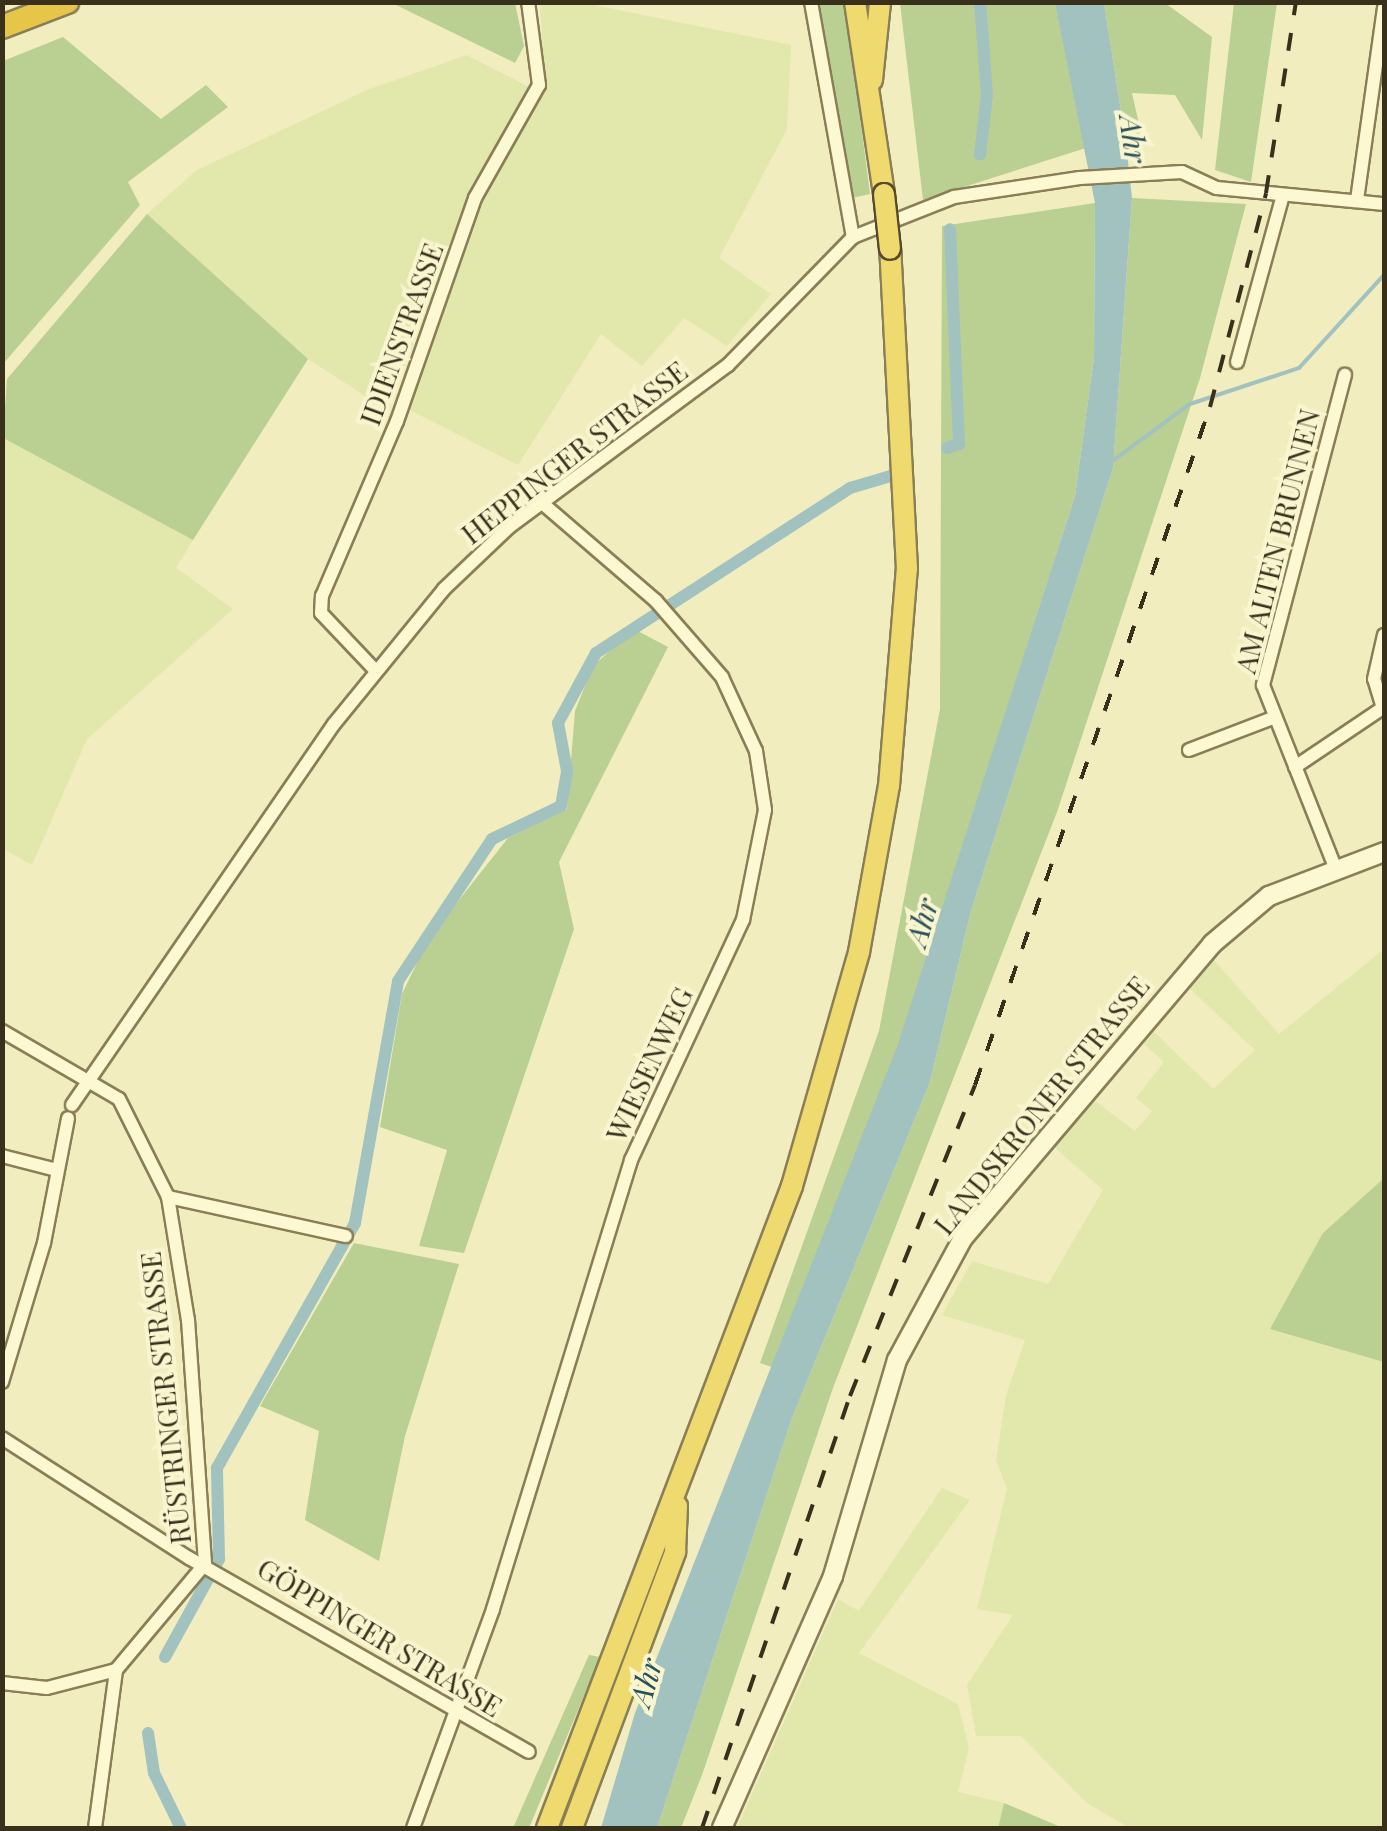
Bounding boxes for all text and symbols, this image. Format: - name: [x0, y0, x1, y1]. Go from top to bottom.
- water label: Ahr: [1113, 113, 1155, 165]
- street label: IDIENSTRASSE: [352, 238, 450, 430]
- street label: HEPPINGER STRASSE: [454, 353, 694, 551]
- street label: AM ALTEN BRUNNEN: [1228, 405, 1326, 677]
- water label: Ahr: [897, 894, 945, 950]
- street label: LANDSKRONER STRASSE: [926, 969, 1156, 1241]
- street label: WIESENWEG: [599, 982, 699, 1146]
- street label: RÜSTRINGER STRASSE: [133, 1250, 197, 1546]
- street label: GÖPPINGER STRASSE: [252, 1551, 508, 1723]
- water label: Ahr: [621, 1654, 669, 1710]

